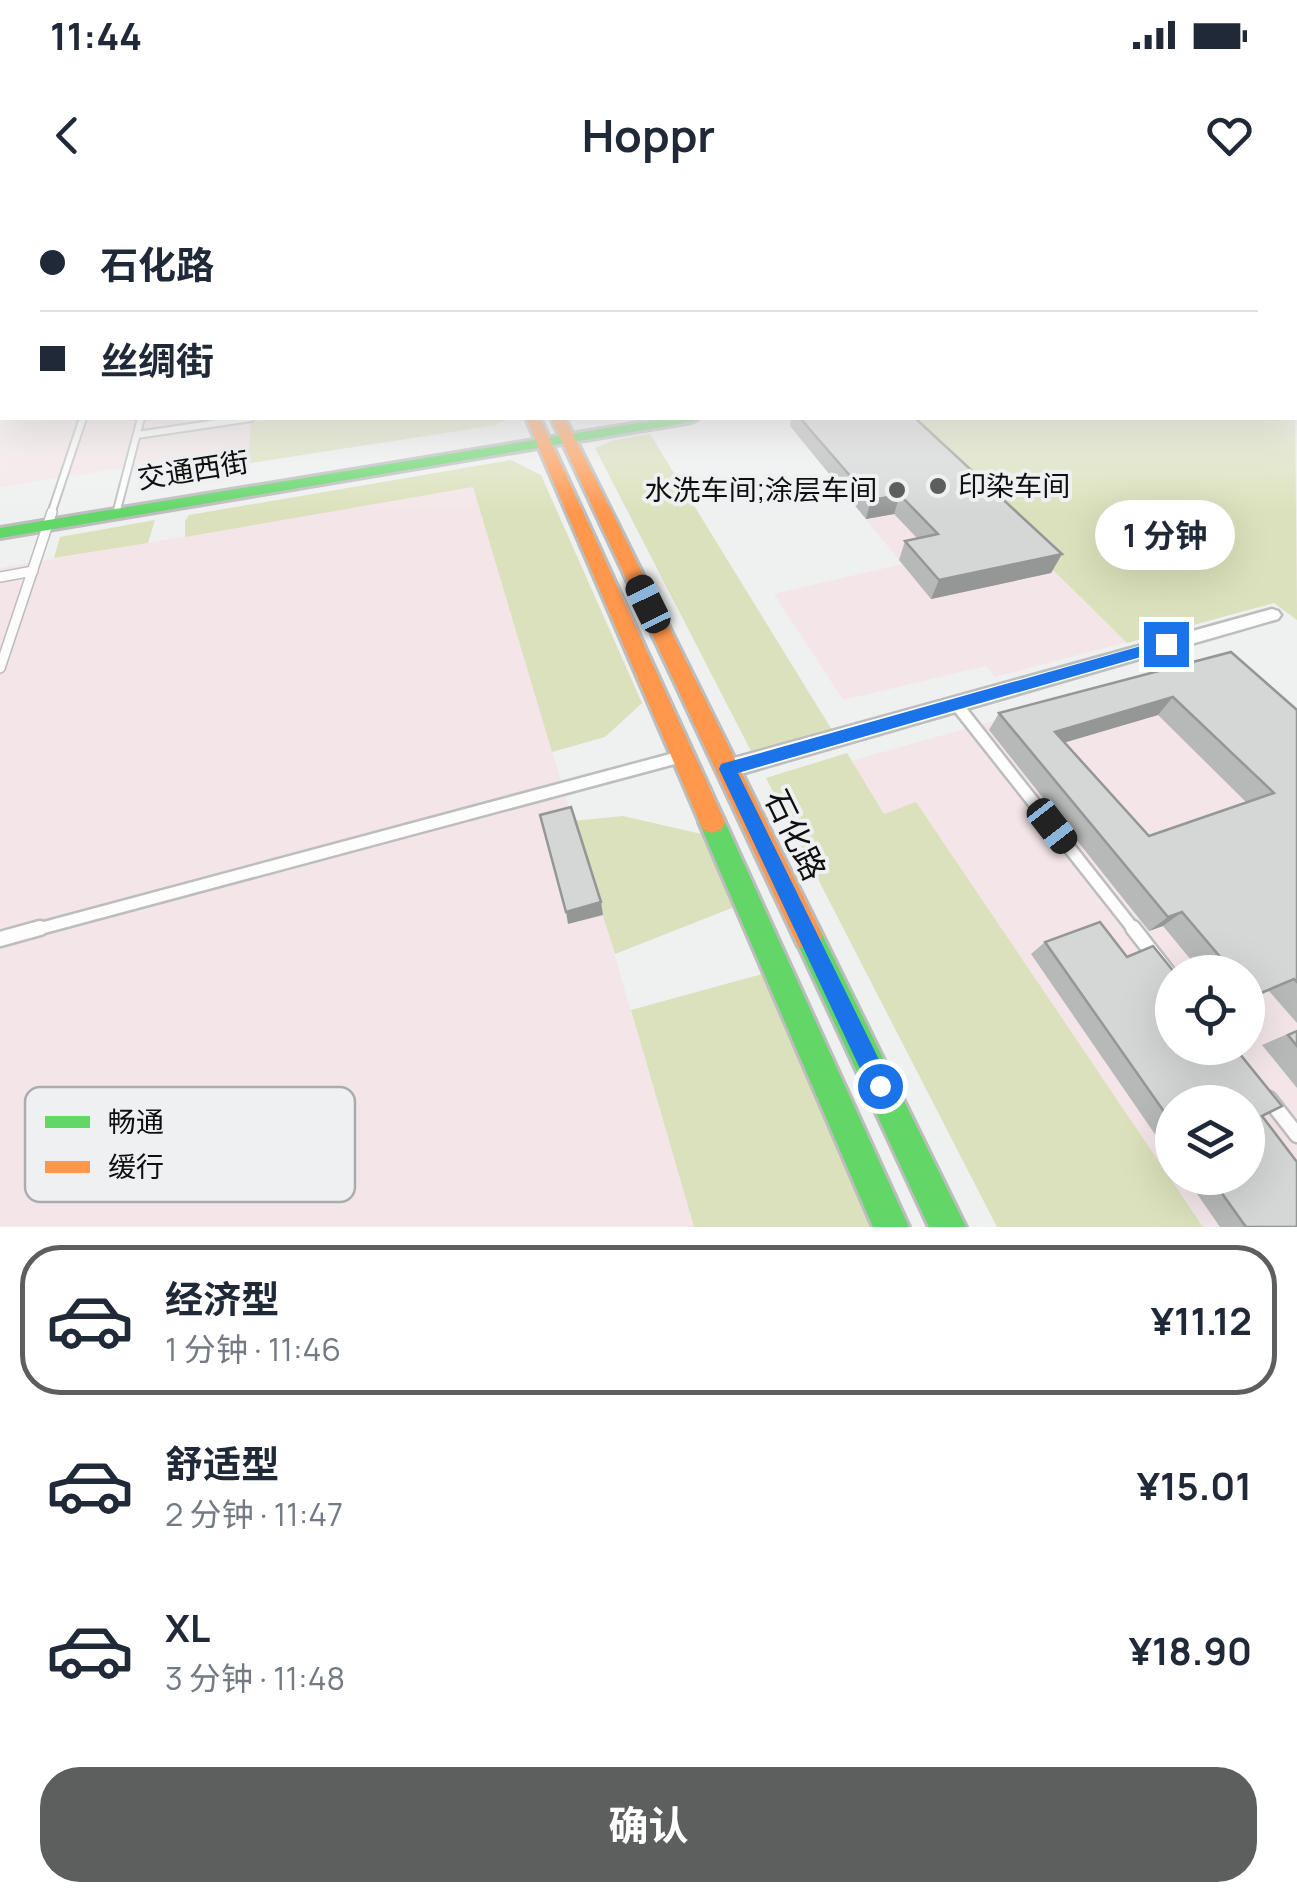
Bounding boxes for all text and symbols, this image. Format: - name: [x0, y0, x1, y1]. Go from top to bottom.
- text: 11:44: [50, 9, 142, 61]
- text: Hoppr: [582, 104, 715, 166]
- icon: back: [40, 108, 95, 163]
- icon: heart: [1202, 108, 1257, 163]
- text: 石化路: [100, 238, 214, 290]
- text: 丝绸街: [100, 334, 214, 386]
- street label: 交通西街: [135, 441, 251, 497]
- place label: 印染车间: [958, 466, 1070, 504]
- place label: 水洗车间;涂层车间: [644, 470, 877, 508]
- marker: 印染车间: [927, 475, 949, 497]
- marker: 水洗车间;涂层车间: [886, 479, 908, 501]
- callout: 1 分钟: [1096, 499, 1236, 569]
- text: 1 分钟: [1123, 513, 1207, 557]
- car: [621, 570, 675, 638]
- route end: [1144, 622, 1189, 667]
- street label: 石化路: [755, 782, 837, 887]
- car: [1022, 793, 1082, 859]
- map controls: [1155, 955, 1265, 1195]
- button: locate: [1155, 955, 1265, 1065]
- route start: [858, 1064, 903, 1109]
- button: layers: [1155, 1085, 1265, 1195]
- legend: [25, 1087, 355, 1202]
- text: 畅通: [108, 1102, 164, 1140]
- text: 缓行: [108, 1147, 164, 1185]
- text: 经济型: [165, 1272, 279, 1324]
- icon: car: [45, 1275, 135, 1365]
- text: ¥11.12: [1151, 1294, 1252, 1346]
- text: 1 分钟 · 11:46: [165, 1327, 341, 1371]
- text: 舒适型: [165, 1437, 279, 1489]
- icon: car: [45, 1440, 135, 1530]
- text: ¥15.01: [1137, 1459, 1252, 1511]
- text: 2 分钟 · 11:47: [165, 1492, 343, 1536]
- text: XL: [165, 1601, 210, 1653]
- icon: car: [45, 1605, 135, 1695]
- text: ¥18.90: [1129, 1624, 1252, 1676]
- text: 3 分钟 · 11:48: [165, 1656, 345, 1700]
- button: 确认: [40, 1767, 1257, 1882]

